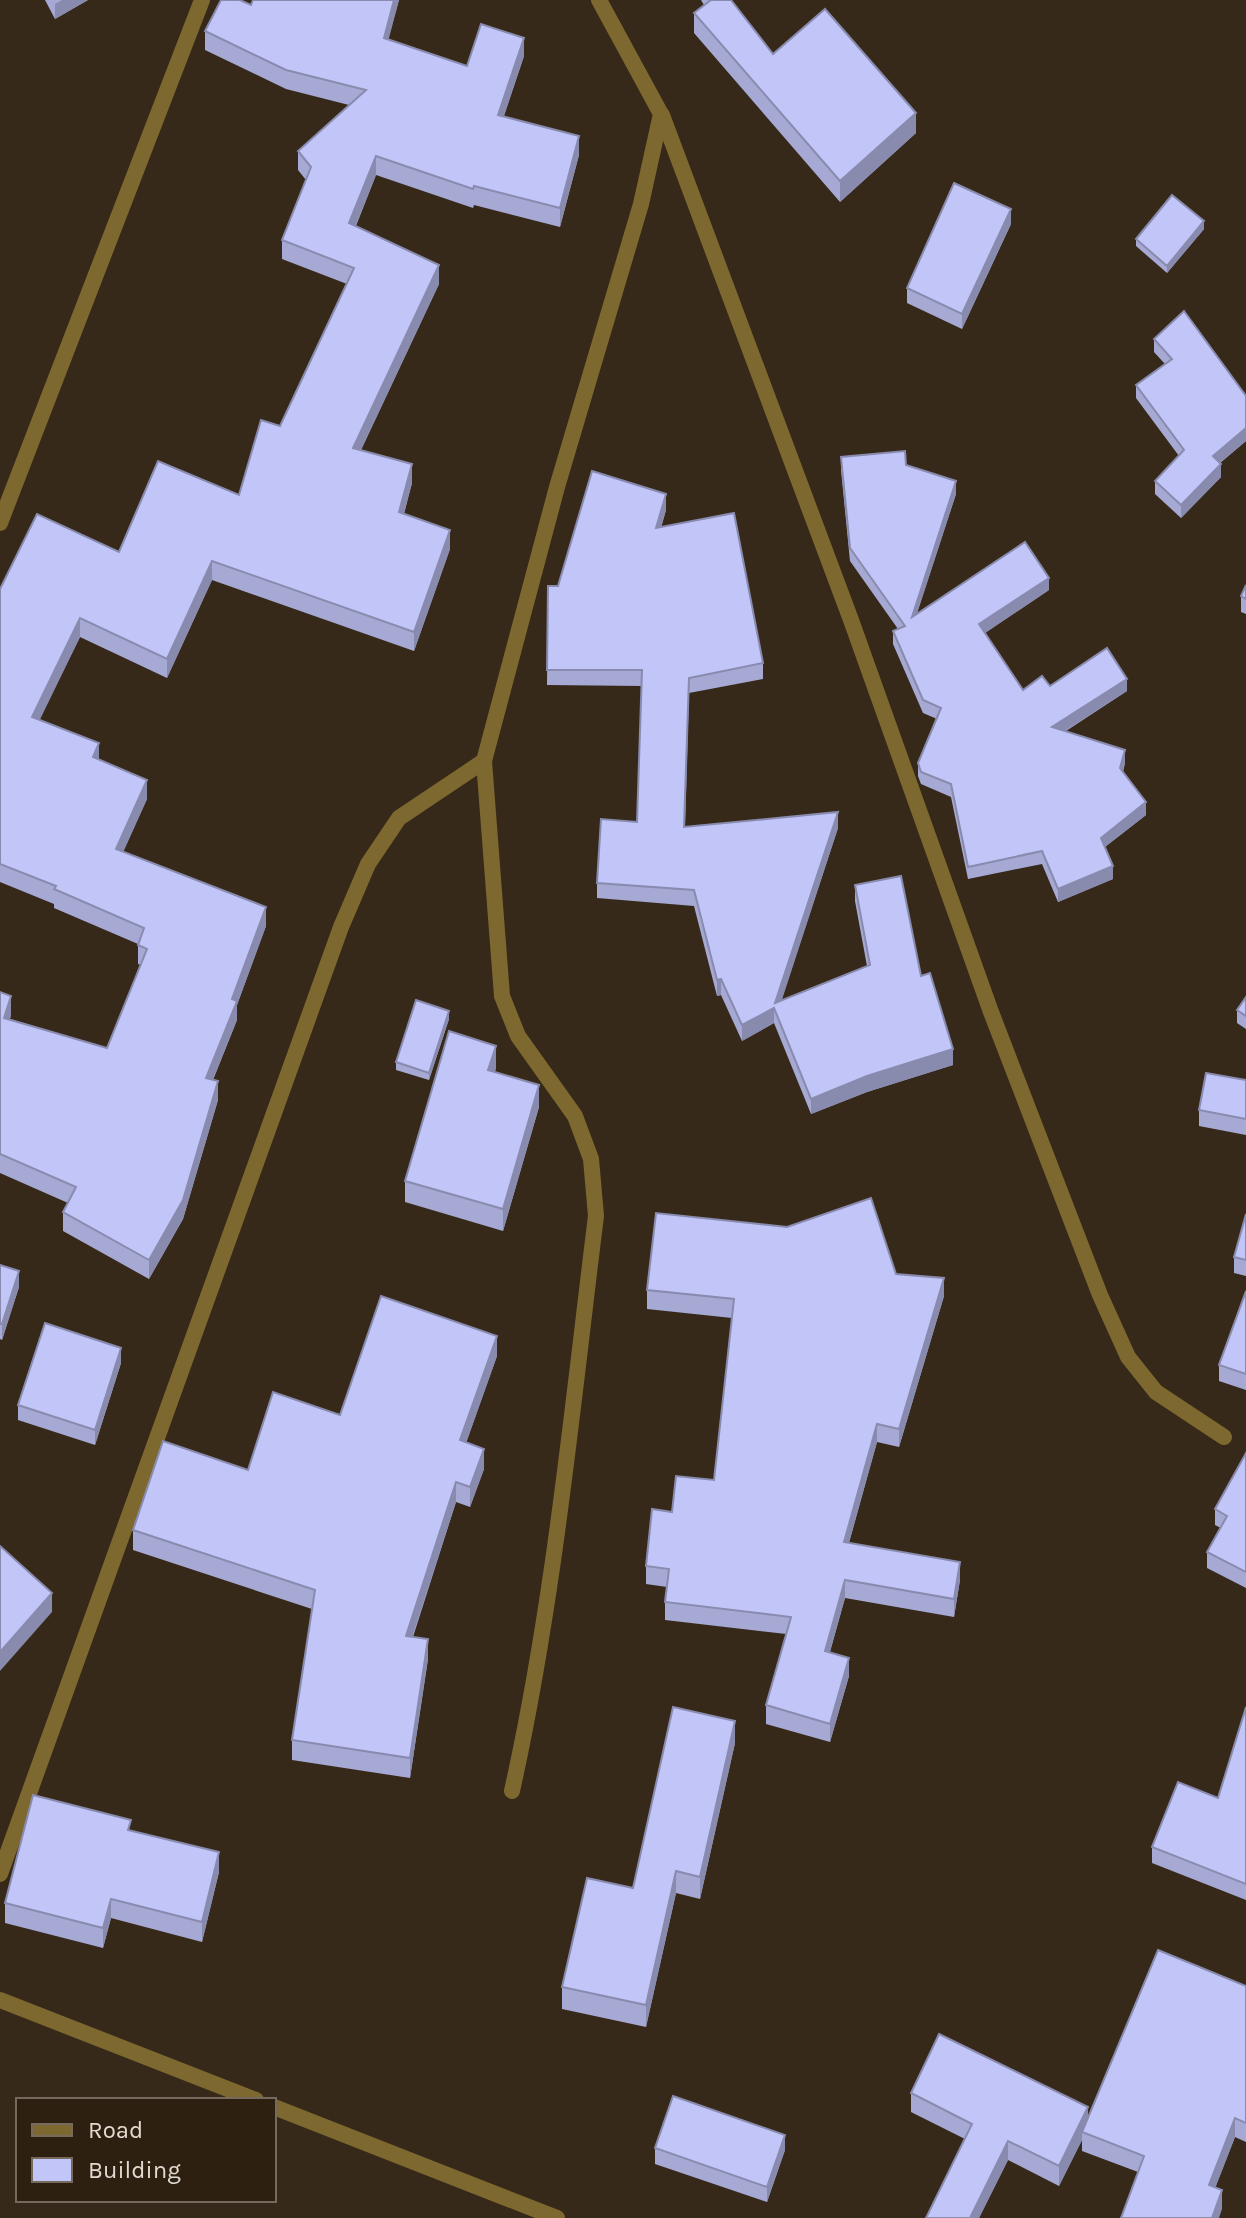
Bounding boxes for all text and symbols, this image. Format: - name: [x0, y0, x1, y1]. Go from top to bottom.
- legend: [16, 2098, 276, 2202]
- text: Road: [88, 2116, 143, 2144]
- text: Building: [88, 2156, 181, 2184]

